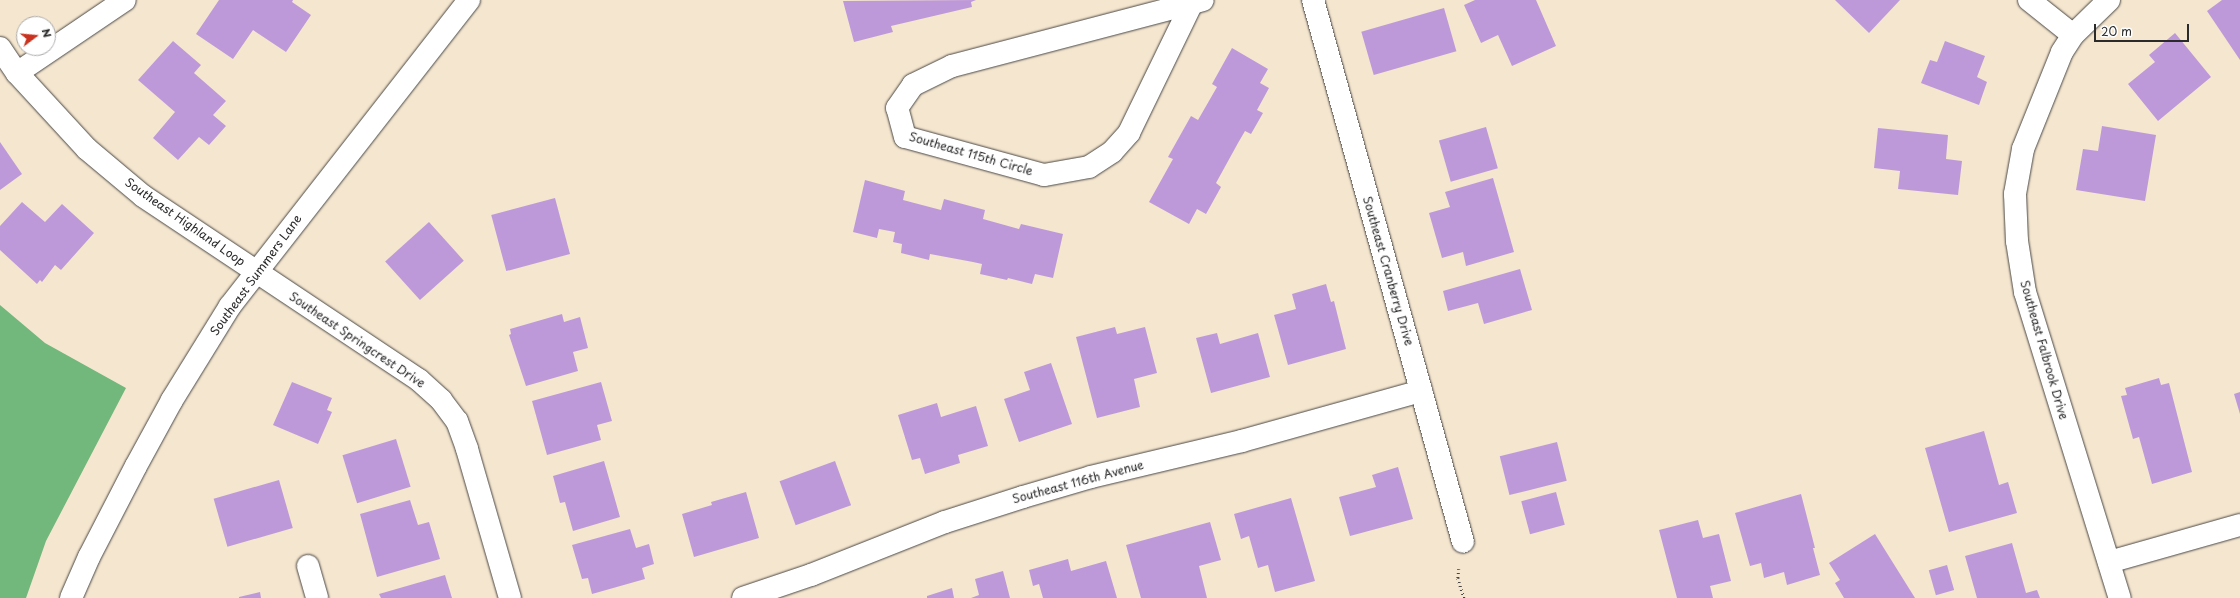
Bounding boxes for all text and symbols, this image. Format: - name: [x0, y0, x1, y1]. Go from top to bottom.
- north arrow: [16, 16, 56, 56]
- scale bar: [2096, 16, 2191, 42]
- text: 20 m: [2101, 22, 2132, 40]
- text: N: [38, 26, 56, 39]
- street label: Southeast 115th Circle: [907, 129, 1035, 179]
- street label: Southeast Highland Loop: [122, 175, 248, 269]
- street label: Southeast Cranberry Drive: [1360, 195, 1416, 347]
- street label: Southeast Summers Lane: [207, 212, 305, 338]
- street label: Southeast Falbrook Drive: [2017, 278, 2071, 422]
- street label: Southeast Springcrest Drive: [286, 289, 428, 391]
- street label: Southeast 116th Avenue: [1010, 457, 1146, 507]

